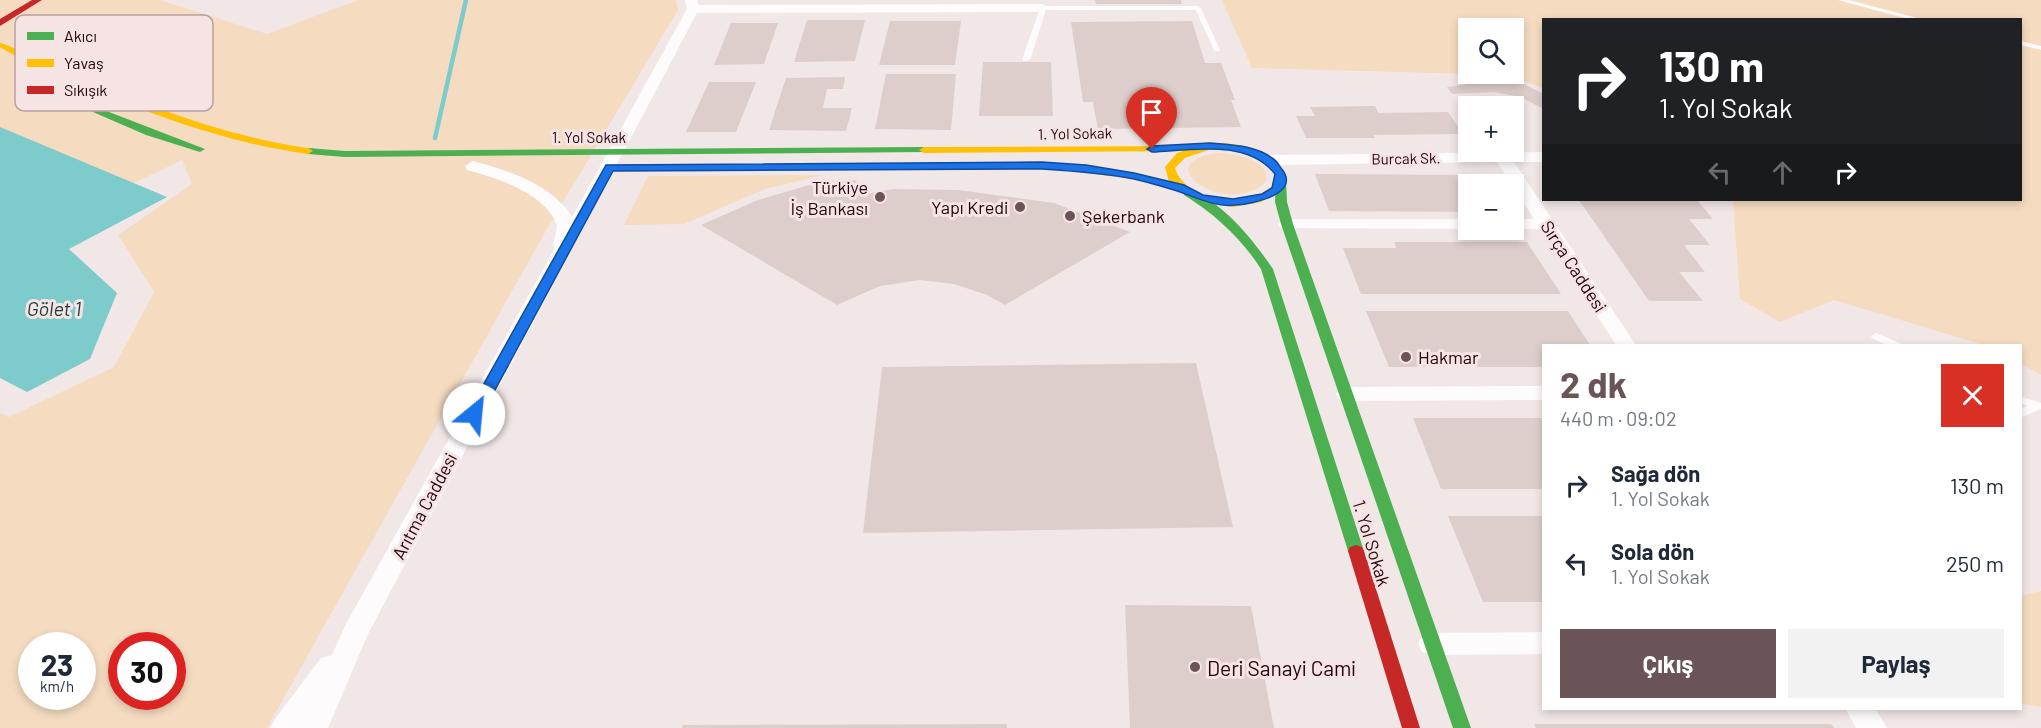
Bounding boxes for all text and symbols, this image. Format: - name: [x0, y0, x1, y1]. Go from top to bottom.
- legend: [15, 15, 213, 111]
- map controls: [1458, 18, 1524, 240]
- button: search: [1458, 18, 1524, 84]
- text: Akıcı: [64, 26, 97, 45]
- text: 130 m: [1659, 40, 1764, 90]
- icon: right: [1560, 42, 1638, 120]
- text: Yavaş: [64, 53, 104, 72]
- text: Sıkışık: [64, 80, 107, 99]
- pin: [1126, 87, 1177, 149]
- text: 1. Yol Sokak: [1659, 91, 1792, 123]
- icon: arrive: [1135, 96, 1168, 129]
- button: +: [1458, 96, 1524, 162]
- street label: 1. Yol Sokak: [1038, 123, 1113, 143]
- street label: 1. Yol Sokak: [552, 128, 627, 146]
- street label: Burcak Sk.: [1371, 148, 1441, 168]
- icon: left: [1703, 156, 1736, 189]
- icon: ahead: [1766, 156, 1799, 189]
- icon: right: [1829, 156, 1862, 189]
- button: −: [1458, 174, 1524, 240]
- place label: Türkiye İş Bankası: [790, 176, 868, 219]
- marker: Türkiye İş Bankası: [873, 190, 887, 204]
- place label: Yapı Kredi: [931, 196, 1008, 218]
- marker: Yapı Kredi: [1013, 200, 1027, 214]
- place label: Şekerbank: [1082, 205, 1165, 227]
- marker: Şekerbank: [1063, 209, 1077, 223]
- street label: Sırça Caddesi: [1536, 216, 1612, 316]
- water label: Gölet 1: [27, 296, 82, 320]
- place label: Hakmar: [1418, 346, 1479, 368]
- marker: Hakmar: [1399, 350, 1413, 364]
- text: 2 dk: [1560, 362, 1627, 405]
- button: close: [1941, 364, 2004, 427]
- position arrow: [442, 382, 506, 446]
- text: 440 m · 09:02: [1560, 406, 1677, 430]
- street label: Arıtma Caddesi: [387, 449, 461, 563]
- text: Sağa dön: [1611, 460, 1700, 486]
- icon: right: [1560, 469, 1593, 502]
- text: 130 m: [1950, 472, 2004, 498]
- text: 1. Yol Sokak: [1611, 486, 1710, 510]
- street label: 1. Yol Sokak: [1348, 497, 1396, 589]
- text: Sola dön: [1611, 538, 1694, 564]
- icon: left: [1560, 547, 1593, 580]
- text: 250 m: [1946, 550, 2004, 576]
- text: 1. Yol Sokak: [1611, 564, 1710, 588]
- button: Çıkış: [1560, 629, 1776, 698]
- button: Paylaş: [1788, 629, 2004, 698]
- speed limit sign: 30: [108, 632, 186, 710]
- text: 23: [41, 646, 73, 682]
- place label: Deri Sanayi Cami: [1207, 655, 1356, 680]
- marker: Deri Sanayi Cami: [1188, 660, 1202, 674]
- text: km/h: [40, 677, 74, 695]

